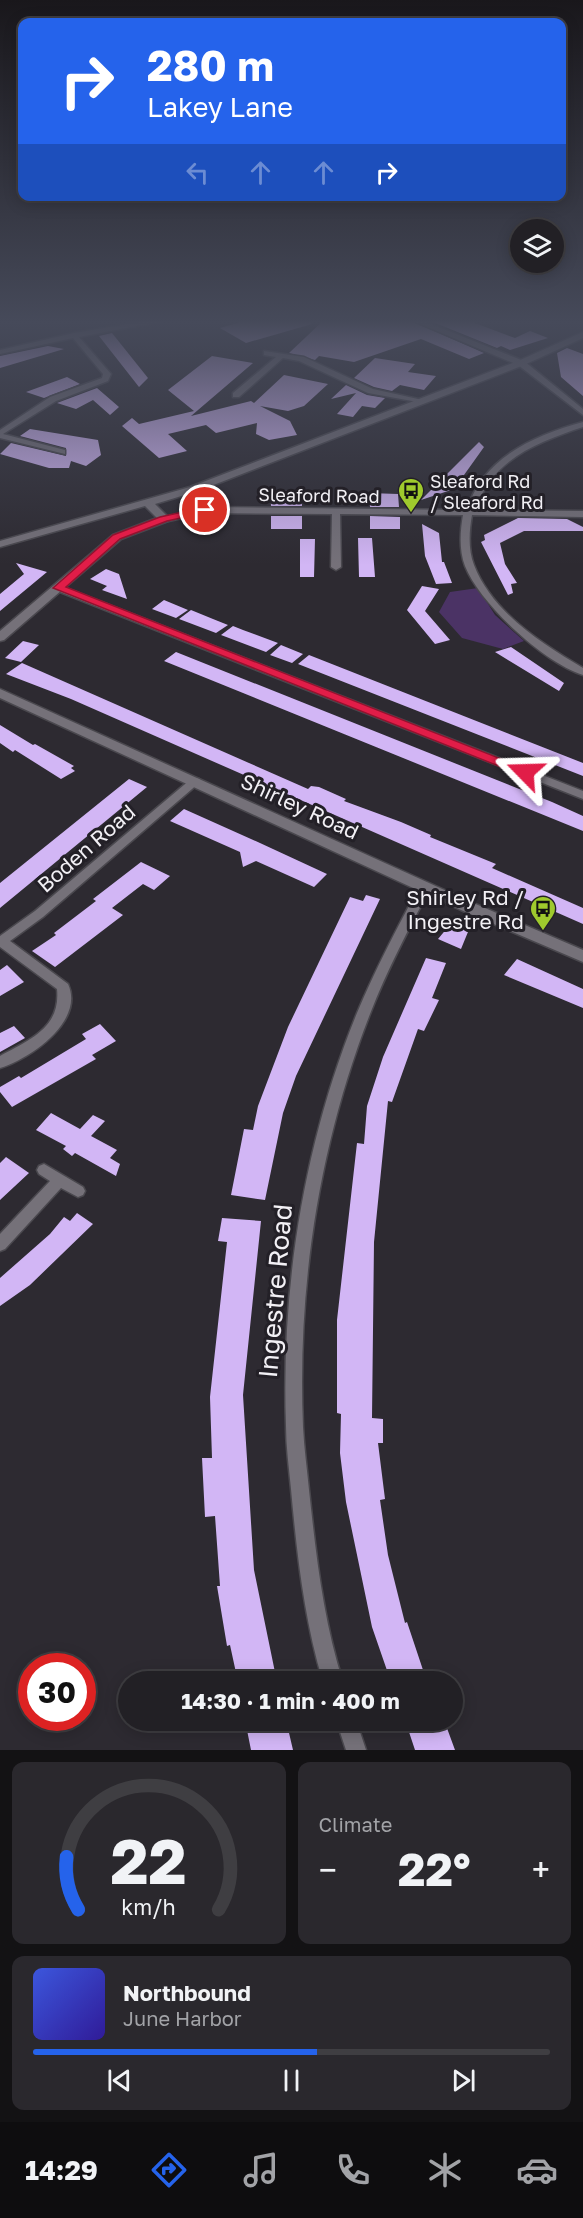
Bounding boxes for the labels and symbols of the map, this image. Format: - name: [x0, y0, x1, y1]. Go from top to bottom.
- place label: Sleaford Rd / Sleaford Rd: [430, 470, 544, 513]
- bus stop icon: Sleaford Rd / Sleaford Rd: [396, 476, 426, 514]
- street label: Sleaford Road: [258, 483, 380, 507]
- pin: [179, 484, 230, 535]
- position arrow: [493, 740, 557, 804]
- street label: Shirley Road: [237, 767, 363, 845]
- street label: Boden Road: [32, 798, 140, 898]
- place label: Shirley Rd / Ingestre Rd: [406, 884, 524, 934]
- bus stop icon: Shirley Rd / Ingestre Rd: [528, 894, 558, 932]
- street label: Ingestre Road: [252, 1203, 298, 1379]
- speed limit sign: 30: [18, 1653, 96, 1731]

